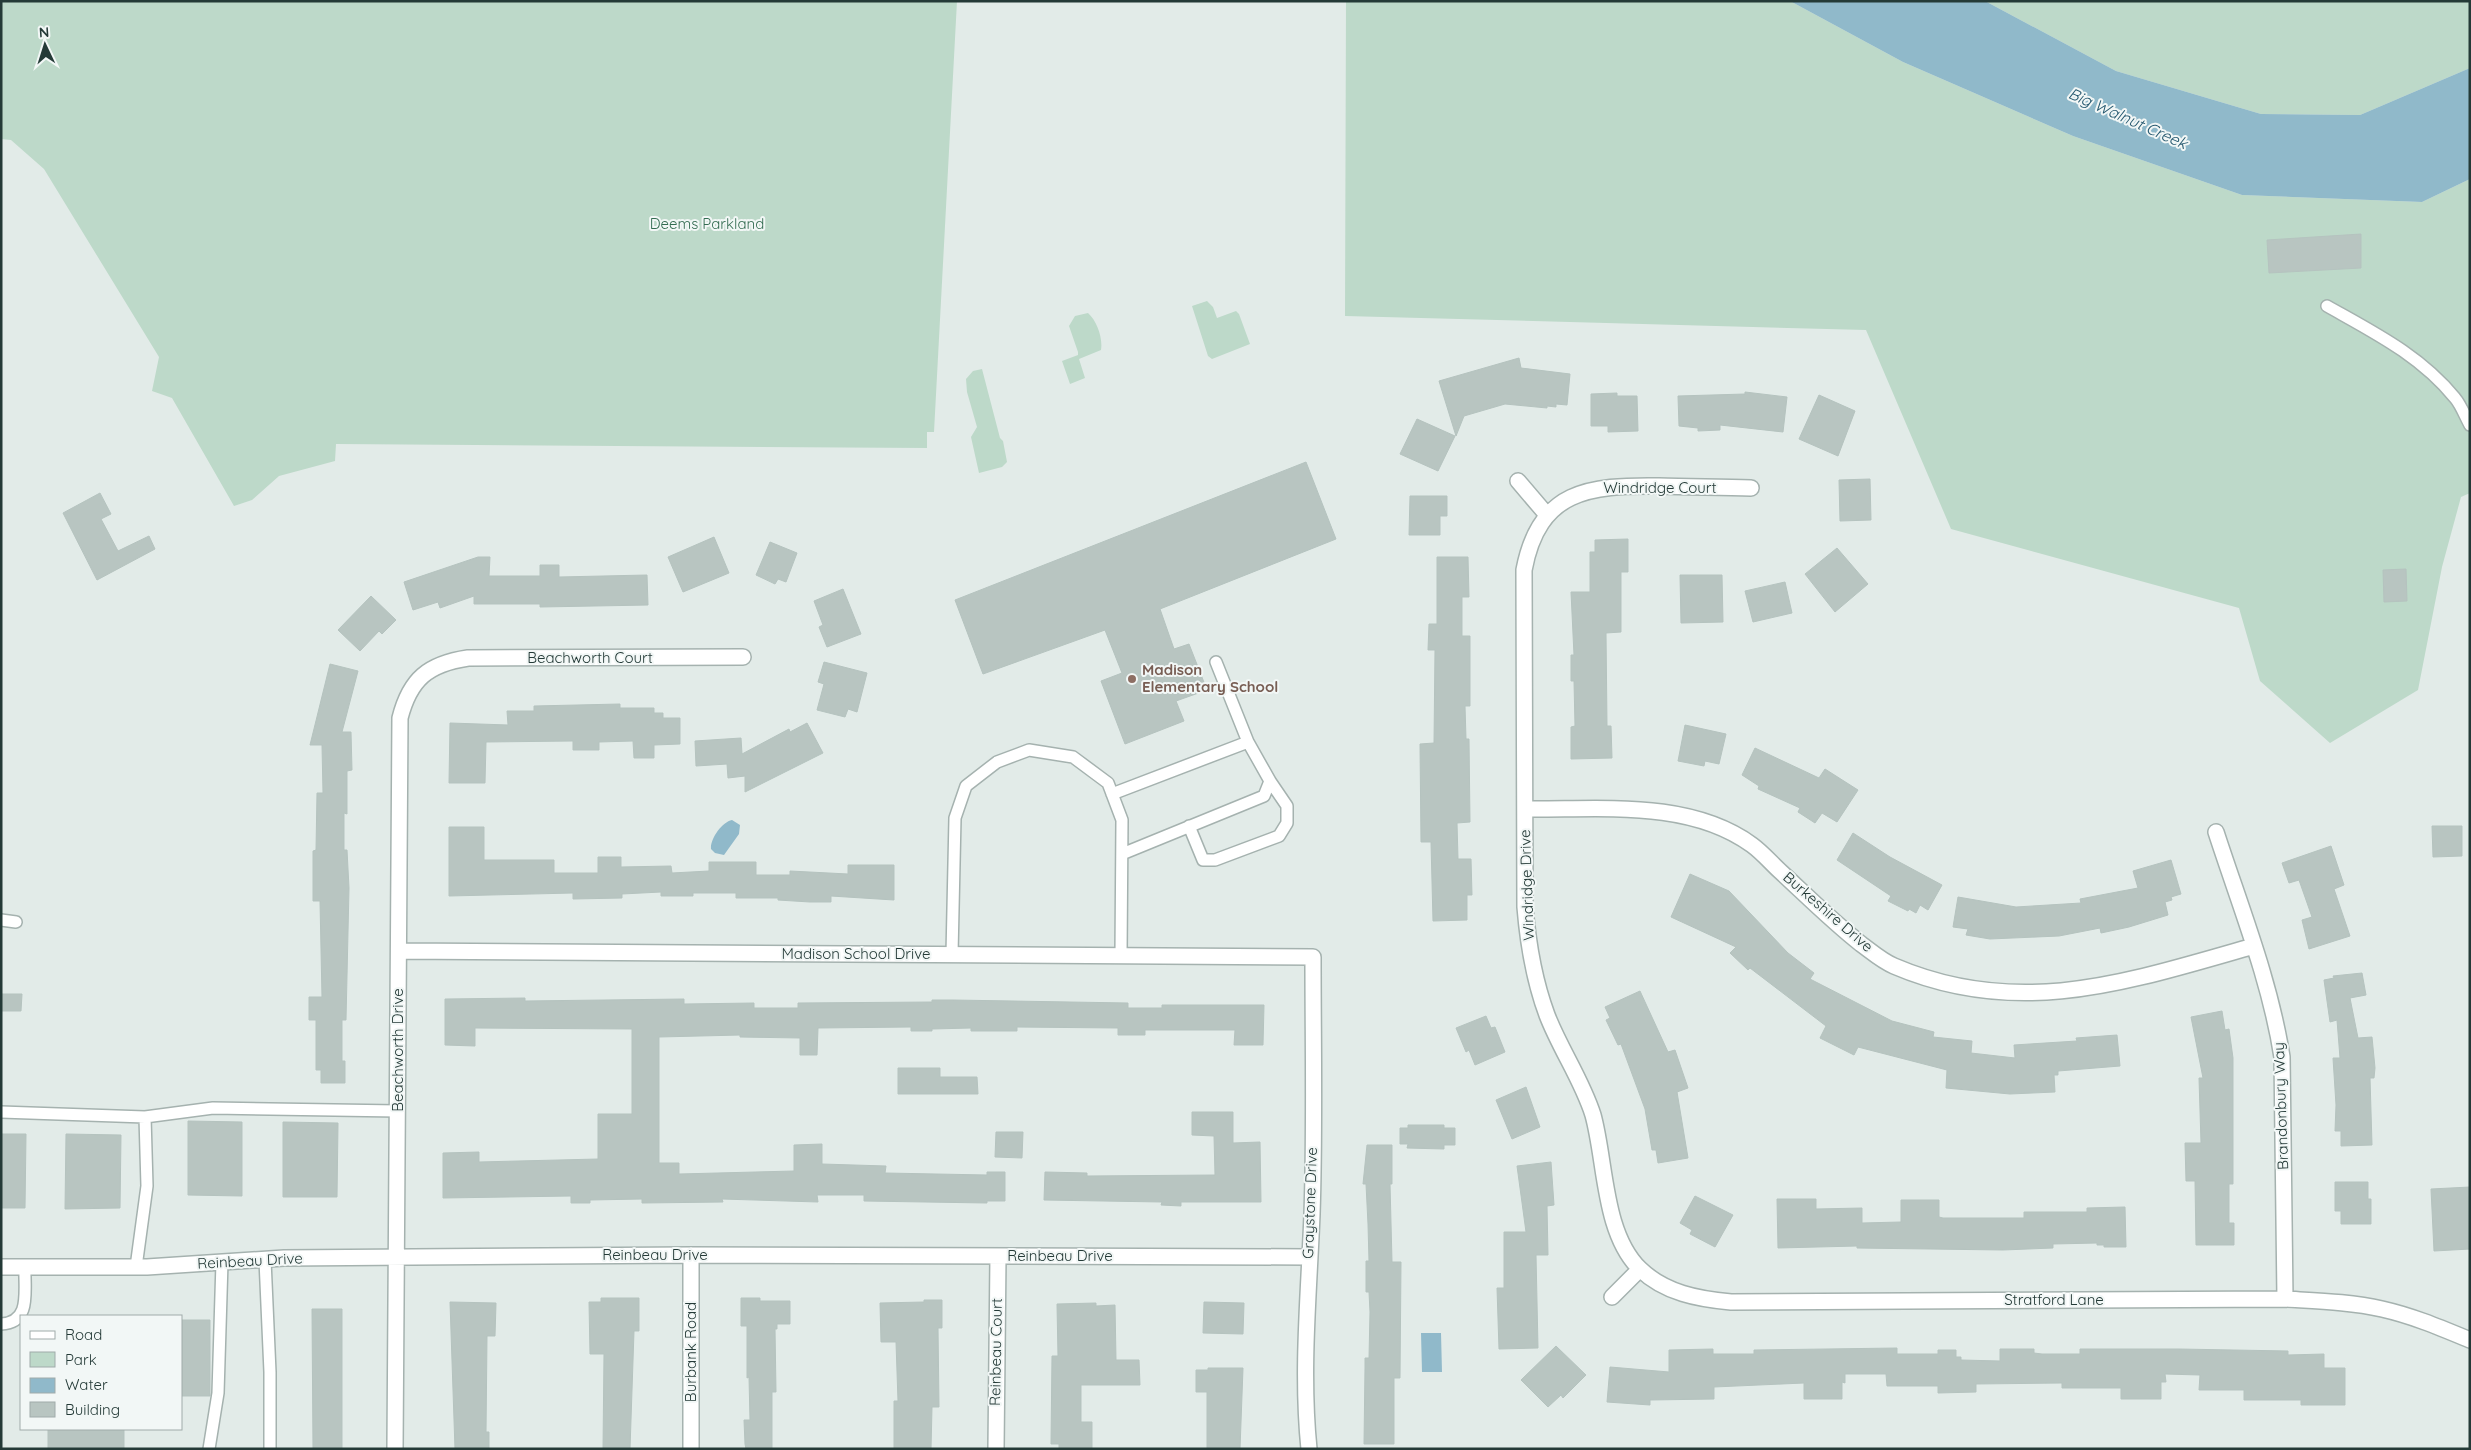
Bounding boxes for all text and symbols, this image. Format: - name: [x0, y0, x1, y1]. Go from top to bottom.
- north arrow: [20, 20, 70, 70]
- text: N: [38, 23, 50, 41]
- water label: Big Walnut Creek: [2066, 83, 2192, 154]
- park label: Deems Parkland: [650, 214, 764, 233]
- street label: Windridge Court: [1603, 478, 1717, 497]
- street label: Beachworth Court: [527, 648, 653, 667]
- place label: Madison Elementary School: [1142, 660, 1278, 696]
- marker: Madison Elementary School: [1126, 673, 1138, 685]
- street label: Windridge Drive: [1515, 829, 1538, 941]
- street label: Burkeshire Drive: [1779, 867, 1877, 956]
- street label: Madison School Drive: [781, 944, 931, 963]
- street label: Beachworth Drive: [388, 988, 407, 1112]
- street label: Brandonbury Way: [2269, 1042, 2292, 1170]
- street label: Graystone Drive: [1298, 1147, 1321, 1259]
- street label: Reinbeau Drive: [602, 1245, 708, 1264]
- street label: Reinbeau Drive: [1007, 1246, 1113, 1265]
- street label: Reinbeau Drive: [197, 1248, 303, 1273]
- street label: Stratford Lane: [2004, 1290, 2104, 1309]
- street label: Reinbeau Court: [985, 1298, 1006, 1406]
- street label: Burbank Road: [681, 1302, 700, 1402]
- legend: [20, 1315, 182, 1430]
- text: Road: [65, 1325, 102, 1344]
- text: Park: [65, 1350, 97, 1369]
- text: Water: [65, 1375, 108, 1394]
- text: Building: [65, 1400, 120, 1419]

